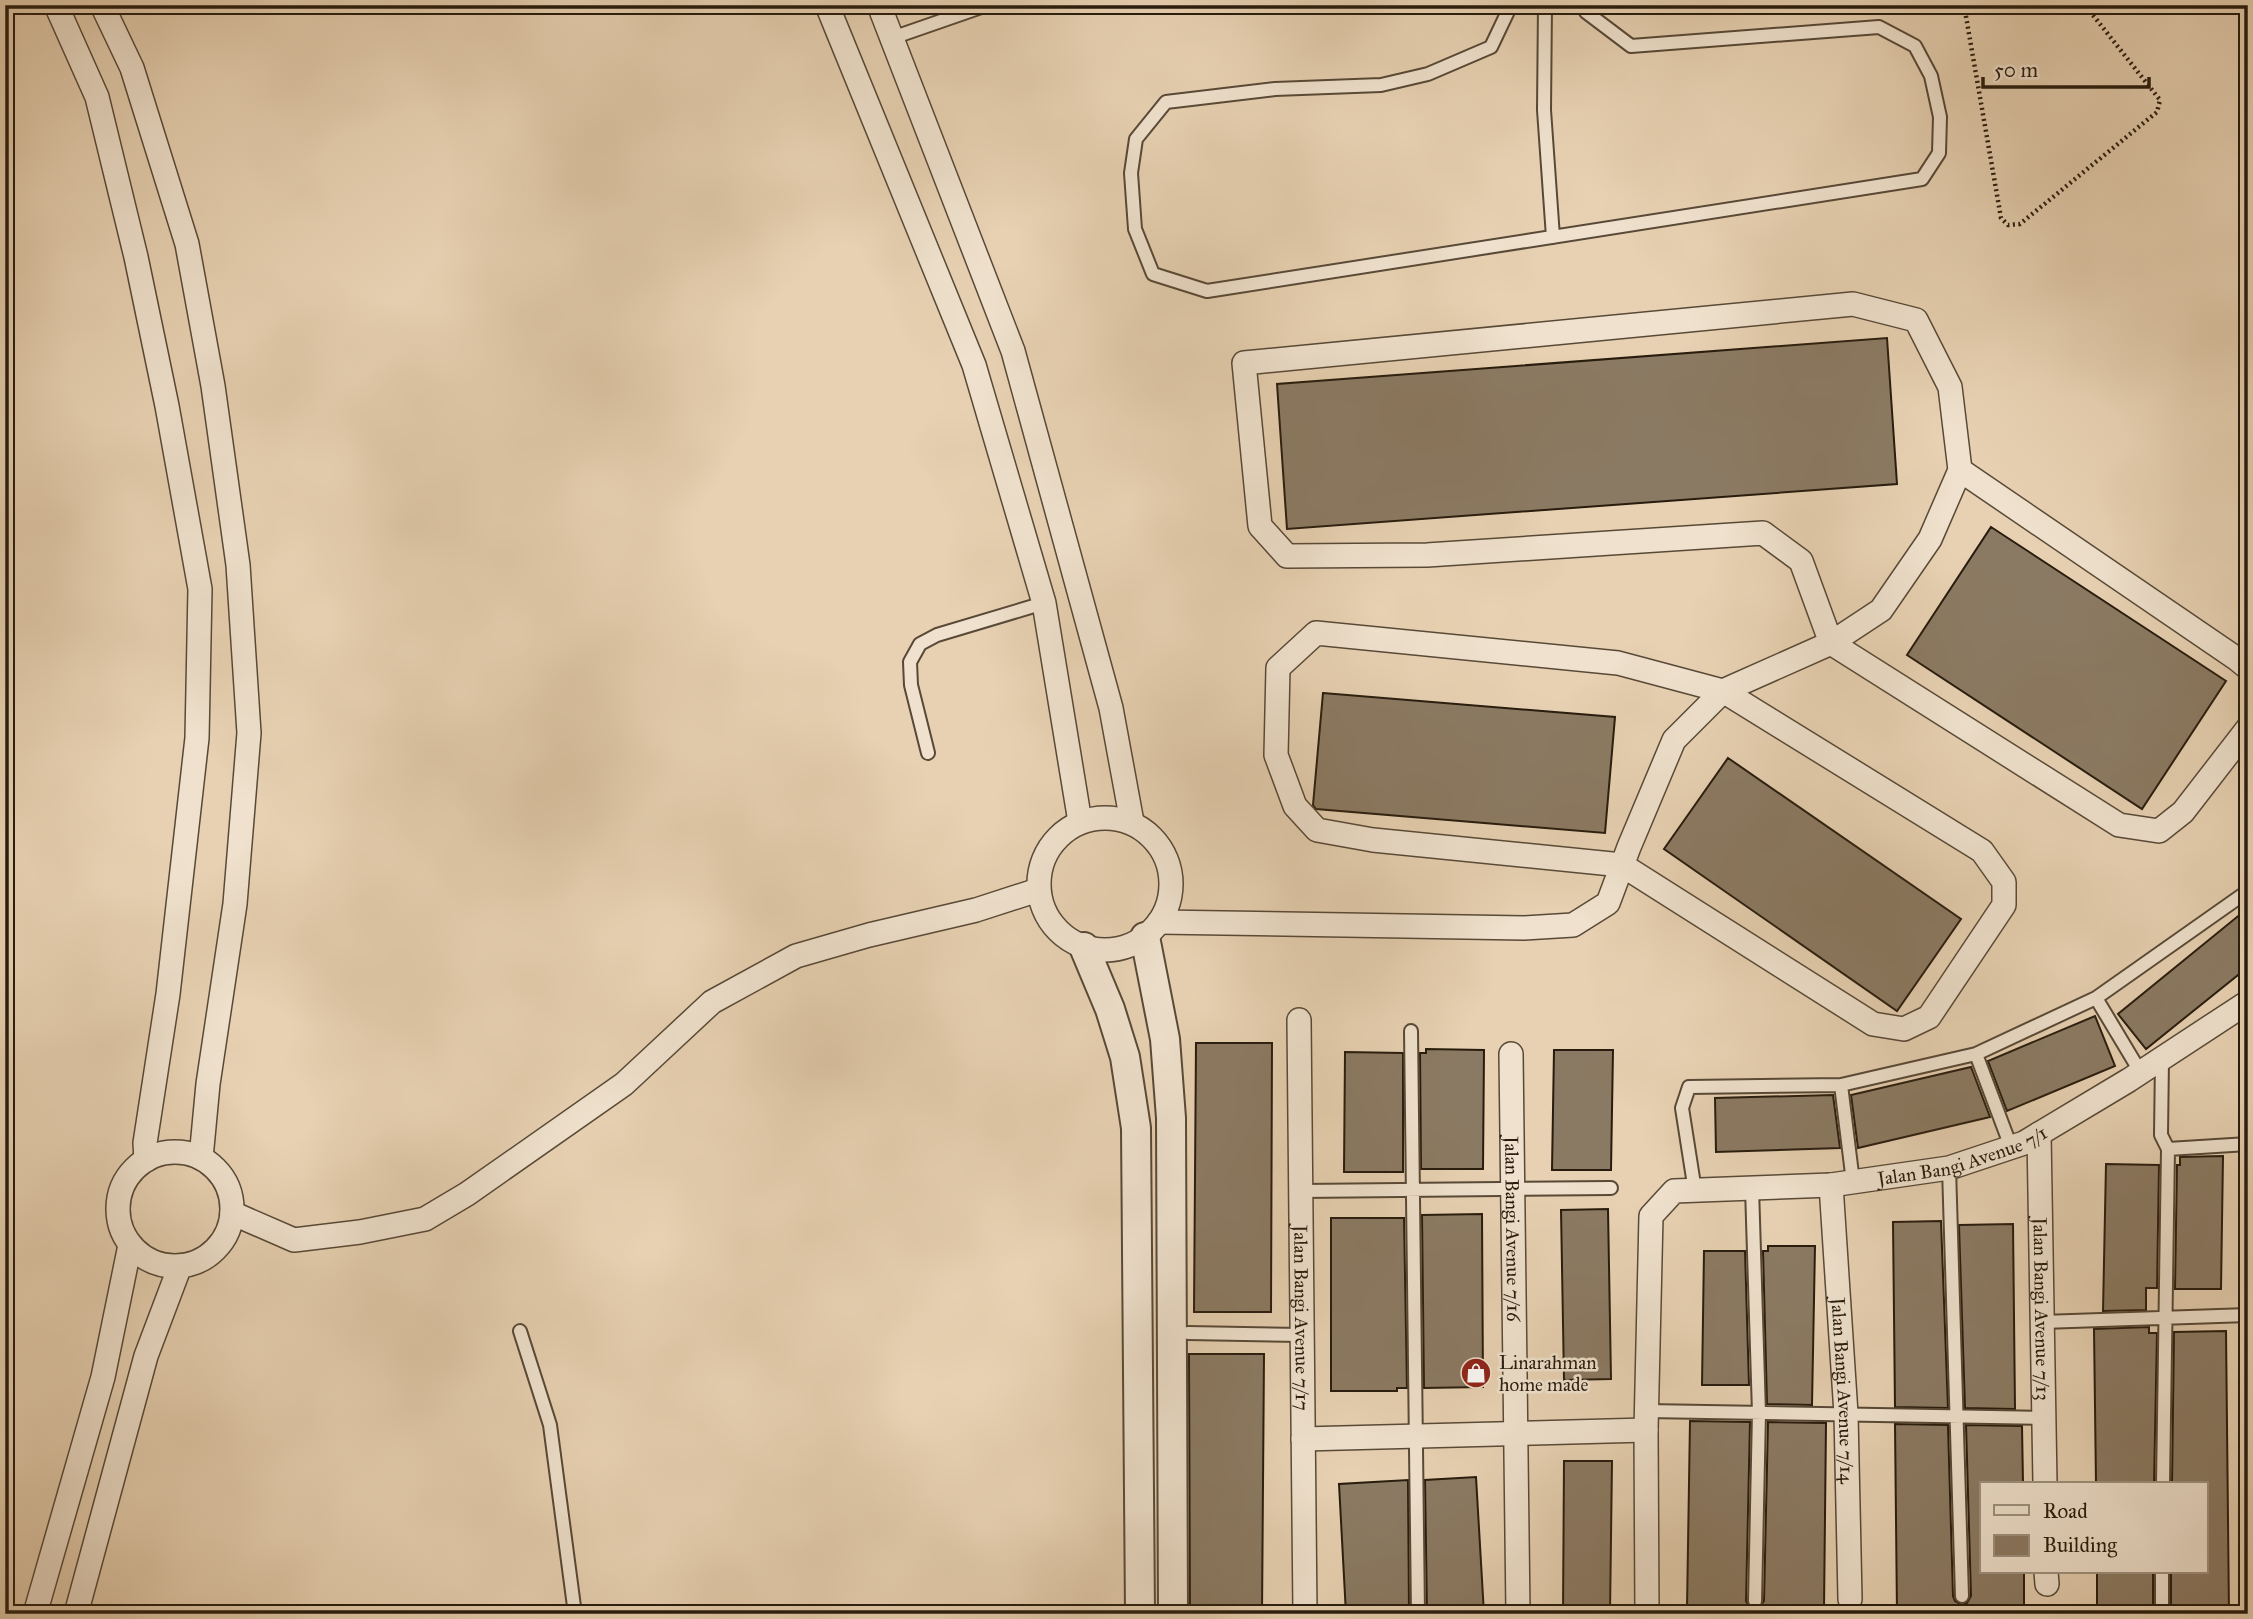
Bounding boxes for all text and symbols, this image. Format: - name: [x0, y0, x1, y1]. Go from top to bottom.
- scale bar: [1983, 46, 2150, 90]
- text: 50 m: [1994, 57, 2039, 83]
- street label: Jalan Bangi Avenue 7/1: [1874, 1121, 2051, 1191]
- street label: Jalan Bangi Avenue 7/16: [1499, 1134, 1525, 1323]
- street label: Jalan Bangi Avenue 7/13: [2027, 1215, 2055, 1401]
- street label: Jalan Bangi Avenue 7/17: [1288, 1223, 1314, 1411]
- street label: Jalan Bangi Avenue 7/14: [1825, 1295, 1859, 1484]
- place label: Linarahman home made: [1499, 1351, 1597, 1396]
- shop icon: Linarahman home made: [1459, 1356, 1493, 1390]
- legend: [1980, 1482, 2208, 1574]
- text: Road: [2043, 1498, 2088, 1524]
- text: Building: [2043, 1532, 2117, 1558]

